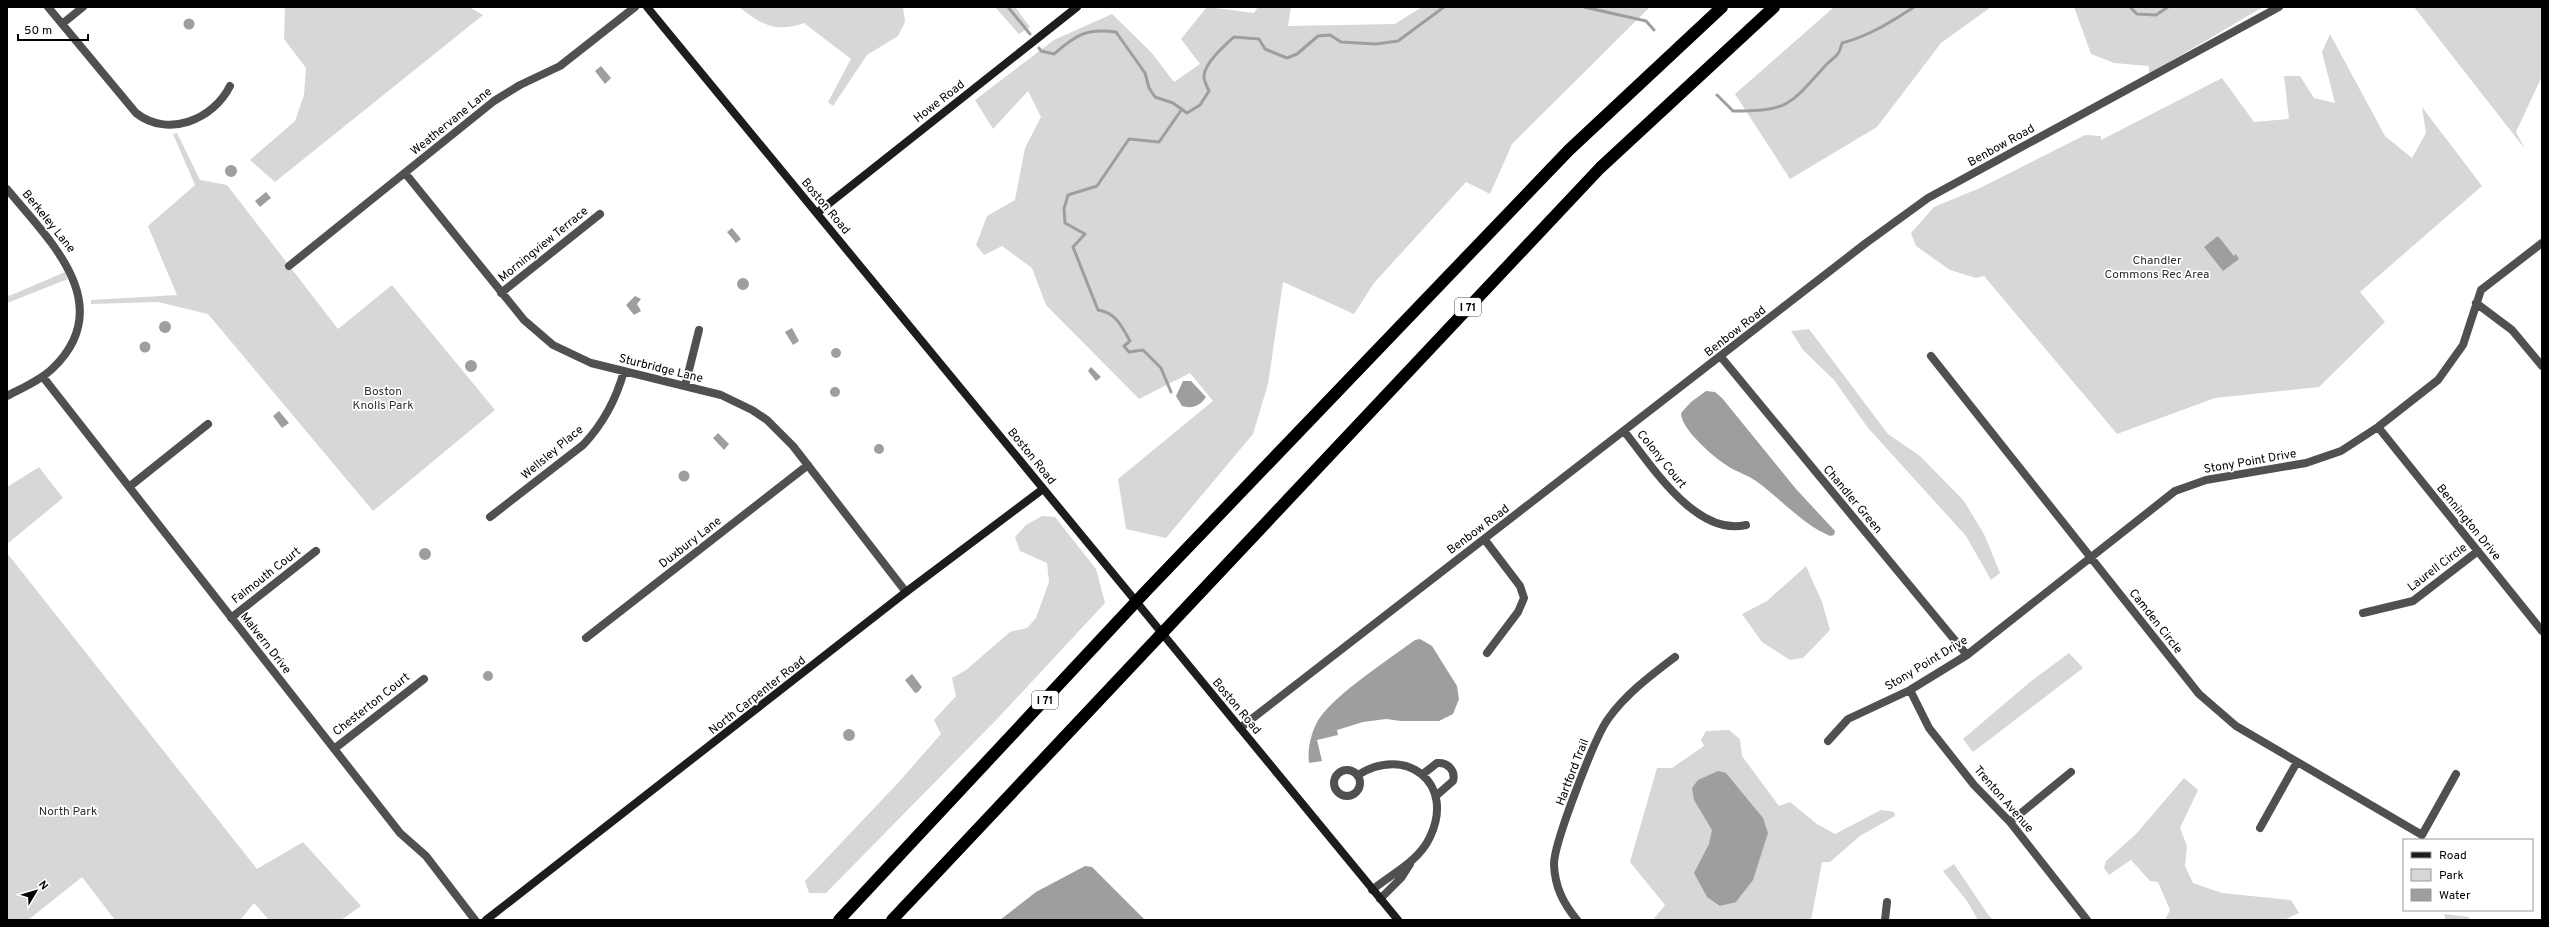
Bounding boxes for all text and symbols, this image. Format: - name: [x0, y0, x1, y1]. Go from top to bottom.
- scale bar: [18, 16, 88, 42]
- text: 50 m: [24, 23, 52, 39]
- street label: Howe Road: [911, 77, 968, 127]
- street label: Weathervane Lane: [408, 84, 496, 159]
- street label: Benbow Road: [1965, 121, 2038, 171]
- street label: Boston Road: [797, 175, 853, 238]
- street label: Berkeley Lane: [18, 187, 79, 256]
- street label: Morningview Terrace: [495, 203, 592, 286]
- park label: Chandler Commons Rec Area: [2105, 253, 2209, 283]
- road number: I 71: [1455, 298, 1481, 316]
- street label: Benbow Road: [1702, 303, 1770, 361]
- street label: Sturbridge Lane: [617, 351, 705, 387]
- park label: Boston Knolls Park: [352, 384, 414, 414]
- street label: Wellsley Place: [518, 422, 587, 483]
- street label: Boston Road: [1003, 425, 1059, 488]
- street label: Colony Court: [1633, 427, 1690, 492]
- street label: Stony Point Drive: [2203, 446, 2298, 478]
- street label: Chandler Green: [1819, 462, 1886, 537]
- street label: Bennington Drive: [2432, 481, 2504, 564]
- street label: Benbow Road: [1444, 501, 1513, 558]
- street label: Duxbury Lane: [656, 513, 725, 572]
- street label: Laurell Circle: [2405, 540, 2471, 595]
- street label: Falmouth Court: [229, 544, 305, 608]
- street label: Camden Circle: [2125, 586, 2186, 657]
- street label: Malvern Drive: [236, 610, 294, 678]
- street label: Stony Point Drive: [1882, 633, 1971, 695]
- street label: North Carpenter Road: [706, 653, 809, 739]
- street label: Chesterton Court: [330, 670, 413, 740]
- street label: Boston Road: [1208, 675, 1264, 738]
- road number: I 71: [1032, 691, 1058, 709]
- street label: Hartford Trail: [1553, 737, 1593, 808]
- street label: Trenton Avenue: [1970, 763, 2037, 837]
- park label: North Park: [39, 804, 97, 820]
- legend: [2403, 839, 2533, 911]
- text: Road: [2439, 848, 2467, 864]
- text: Park: [2439, 868, 2464, 884]
- north arrow: [16, 871, 56, 911]
- text: N: [35, 878, 51, 893]
- text: Water: [2439, 888, 2471, 904]

